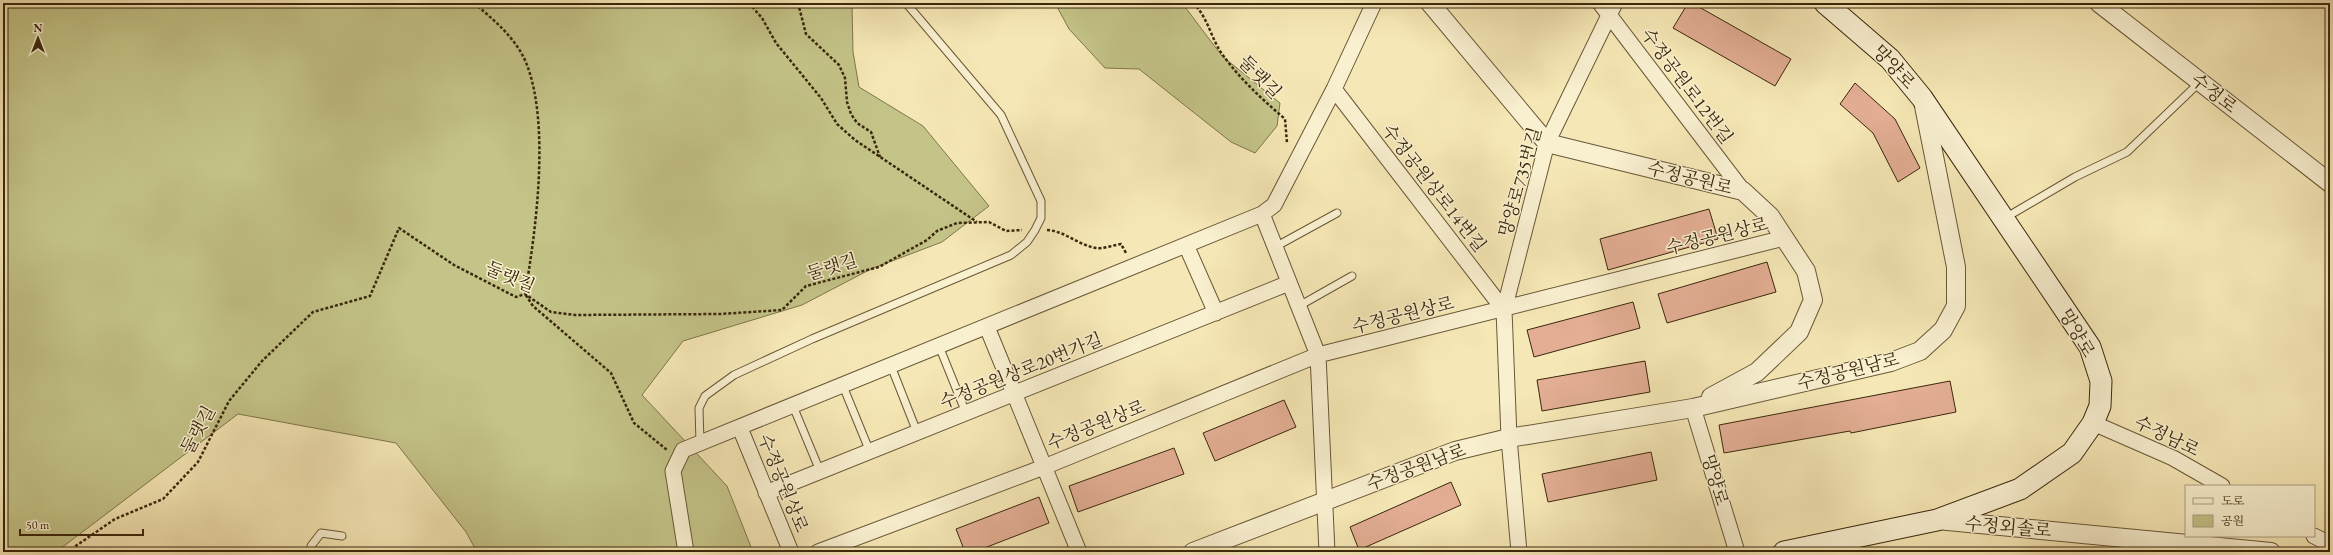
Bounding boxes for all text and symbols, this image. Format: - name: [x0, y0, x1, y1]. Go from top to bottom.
- north arrow: [18, 18, 58, 58]
- text: N: [34, 21, 43, 35]
- street label: 수정공원로12번길: [1636, 23, 1738, 148]
- street label: 망양로: [1868, 40, 1921, 94]
- street label: 둘랫길: [1234, 50, 1287, 103]
- street label: 수정로: [2187, 67, 2242, 118]
- street label: 수정공원상로14번길: [1377, 119, 1492, 256]
- street label: 망양로735번길: [1493, 124, 1546, 239]
- street label: 수정공원로: [1645, 156, 1735, 199]
- street label: 수정공원상로: [1663, 212, 1770, 259]
- street label: 둘랫길: [804, 248, 860, 285]
- street label: 둘랫길: [482, 256, 539, 297]
- street label: 수정공원상로: [1349, 291, 1456, 338]
- street label: 망양로: [2054, 304, 2100, 361]
- street label: 수정공원상로20번가길: [936, 327, 1106, 414]
- street label: 수정공원남로: [1794, 347, 1901, 394]
- street label: 수정공원상로: [1043, 394, 1148, 455]
- street label: 둘랫길: [175, 401, 220, 458]
- street label: 수정남로: [2131, 410, 2204, 461]
- street label: 수정공원상로: [753, 430, 814, 535]
- street label: 수정공원남로: [1363, 438, 1469, 495]
- street label: 망양로: [1697, 452, 1734, 508]
- legend: [2185, 485, 2315, 537]
- text: 도로: [2221, 493, 2245, 509]
- scale bar: [20, 511, 143, 537]
- street label: 수정외솔로: [1964, 511, 2052, 542]
- text: 공원: [2221, 513, 2244, 529]
- text: 50 m: [26, 517, 50, 533]

